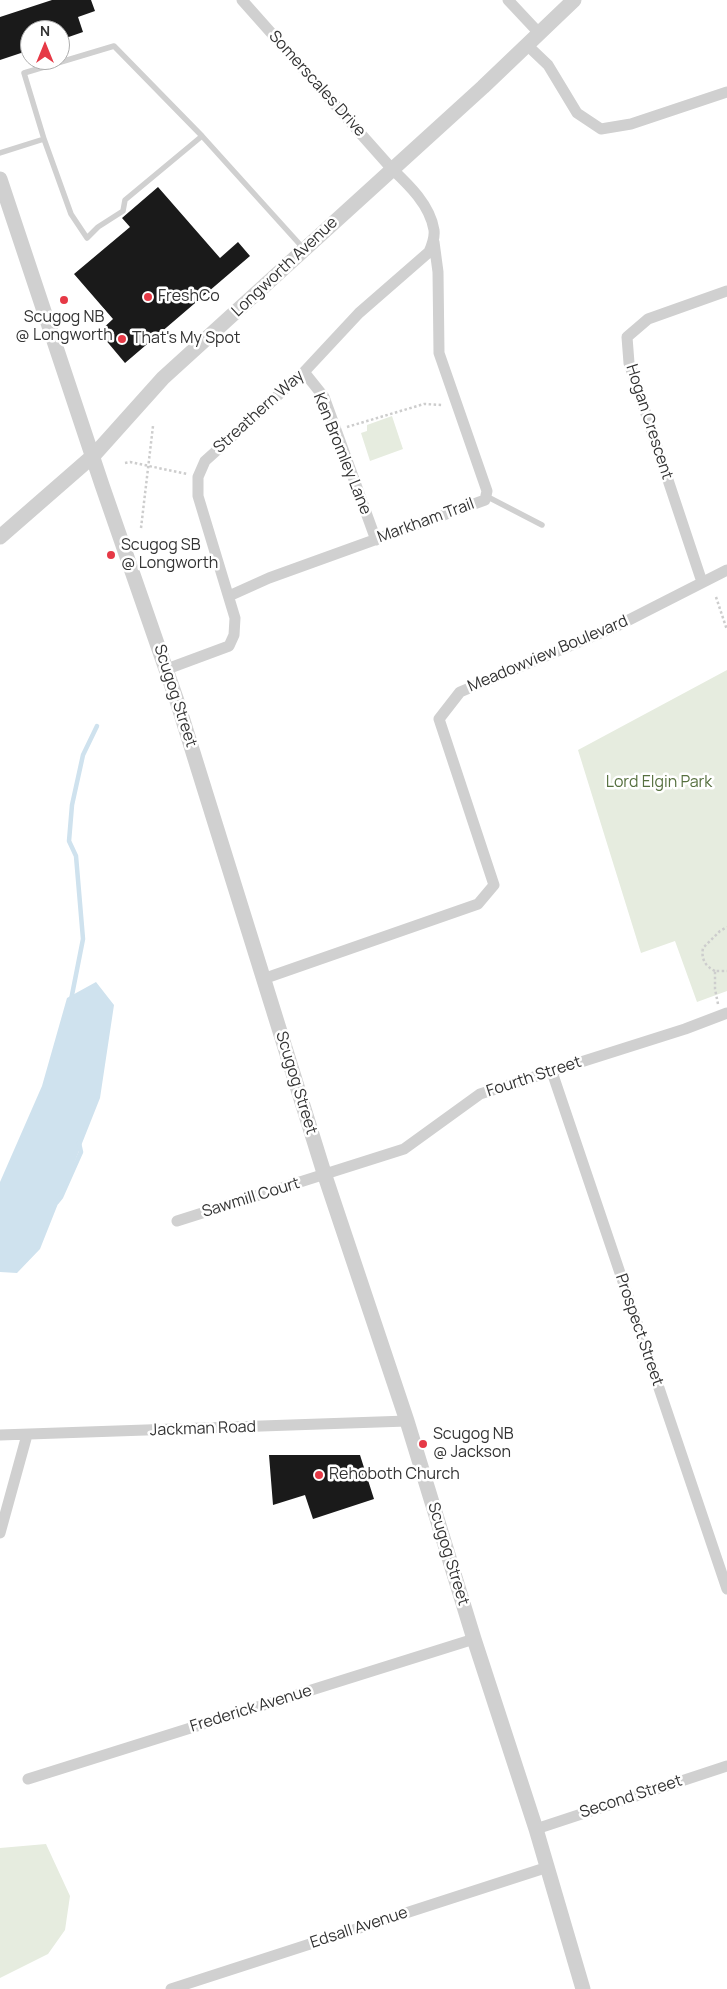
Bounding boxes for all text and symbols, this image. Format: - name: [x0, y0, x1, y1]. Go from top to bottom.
- north arrow: [20, 20, 70, 70]
- text: N: [40, 21, 50, 40]
- street label: Somerscales Drive: [264, 27, 370, 141]
- street label: Longworth Avenue: [228, 213, 342, 321]
- place label: FreshCo: [158, 287, 220, 307]
- marker: FreshCo: [142, 291, 154, 303]
- marker: Scugog NB @ Longworth: [58, 294, 70, 306]
- place label: Scugog NB @ Longworth: [15, 308, 113, 346]
- place label: That's My Spot: [132, 329, 240, 349]
- marker: That's My Spot: [116, 333, 128, 345]
- street label: Hogan Crescent: [621, 362, 677, 482]
- street label: Streathern Way: [210, 366, 308, 458]
- street label: Ken Bromley Lane: [309, 390, 375, 518]
- street label: Markham Trail: [375, 495, 477, 547]
- place label: Scugog SB @ Longworth: [121, 536, 218, 574]
- marker: Scugog SB @ Longworth: [105, 549, 117, 561]
- street label: Meadowview Boulevard: [465, 612, 631, 696]
- street label: Scugog Street: [149, 642, 201, 750]
- park label: Lord Elgin Park: [606, 773, 712, 793]
- street label: Scugog Street: [271, 1029, 321, 1137]
- street label: Fourth Street: [484, 1053, 584, 1101]
- street label: Sawmill Court: [200, 1174, 302, 1222]
- street label: Prospect Street: [611, 1271, 667, 1389]
- street label: Jackman Road: [150, 1418, 256, 1440]
- place label: Scugog NB @ Jackson: [433, 1425, 514, 1463]
- marker: Scugog NB @ Jackson: [417, 1438, 429, 1450]
- place label: Rehoboth Church: [329, 1465, 460, 1485]
- marker: Rehoboth Church: [313, 1469, 325, 1481]
- street label: Scugog Street: [423, 1500, 473, 1608]
- street label: Frederick Avenue: [188, 1681, 314, 1737]
- street label: Second Street: [577, 1771, 685, 1823]
- street label: Edsall Avenue: [308, 1903, 410, 1953]

